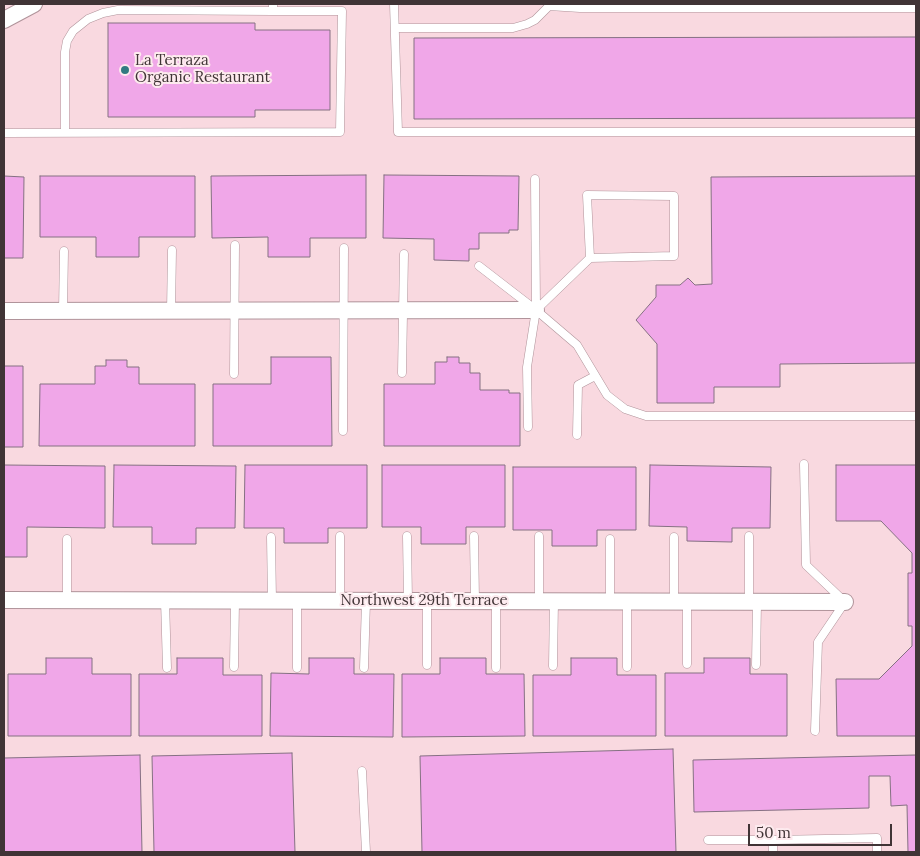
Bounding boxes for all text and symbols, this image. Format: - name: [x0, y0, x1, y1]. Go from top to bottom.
- place label: La Terraza Organic Restaurant: [135, 52, 270, 87]
- marker: La Terraza Organic Restaurant: [119, 64, 131, 76]
- street label: Northwest 29th Terrace: [340, 592, 508, 610]
- scale bar: [750, 814, 894, 846]
- text: 50 m: [756, 823, 791, 842]

